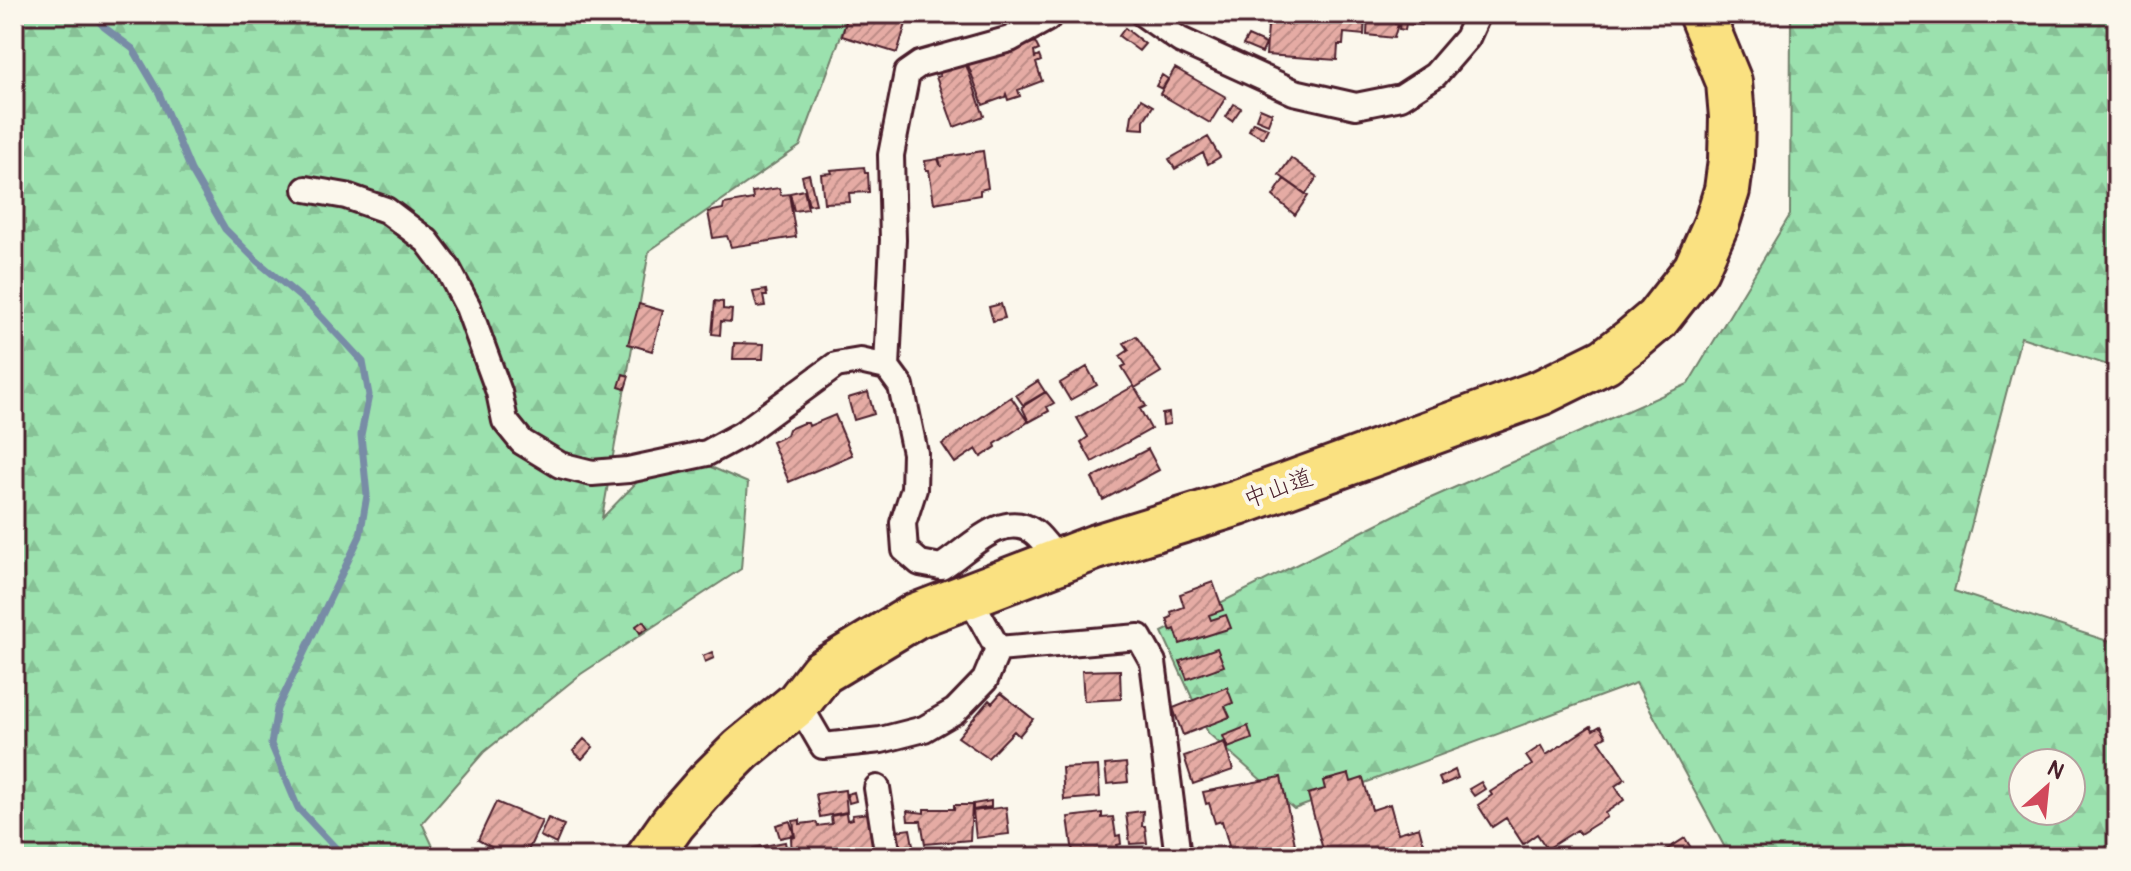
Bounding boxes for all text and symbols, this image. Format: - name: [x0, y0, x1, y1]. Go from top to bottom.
- street label: 中山道: [1239, 463, 1317, 514]
- north arrow: [2007, 747, 2087, 827]
- text: N: [2043, 754, 2069, 786]

